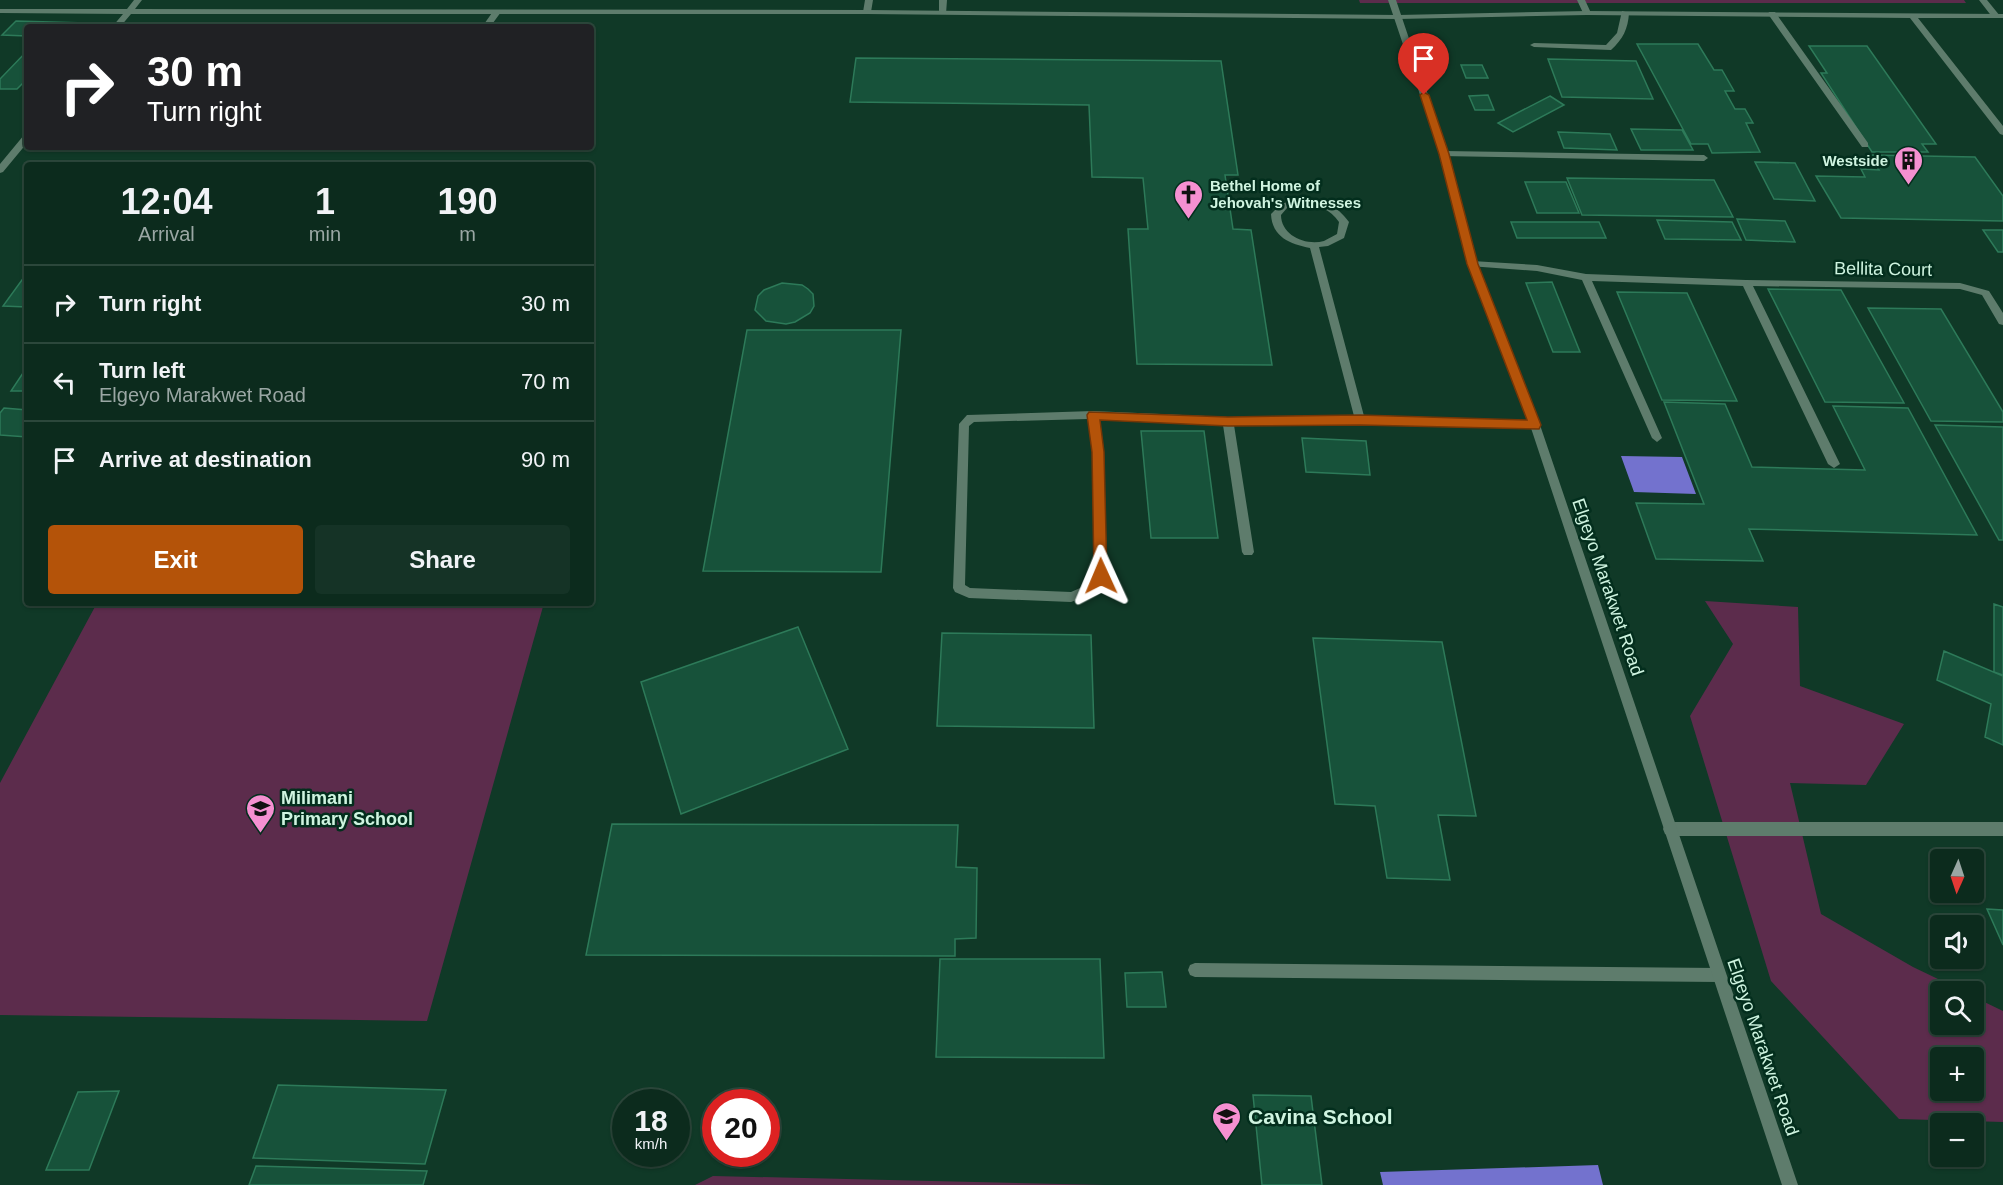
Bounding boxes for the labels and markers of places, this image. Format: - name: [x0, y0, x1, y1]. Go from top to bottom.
- pin: [1398, 33, 1449, 95]
- building icon: Westside: [1893, 144, 1925, 186]
- place label: Westside: [1822, 152, 1888, 169]
- place label: Bethel Home of Jehovah's Witnesses: [1210, 177, 1361, 211]
- church icon: Bethel Home of Jehovah's Witnesses: [1173, 178, 1205, 220]
- place label: Milimani Primary School: [281, 788, 413, 829]
- school or university icon: Milimani Primary School: [244, 792, 276, 834]
- school or university icon: Cavina School: [1211, 1100, 1243, 1142]
- place label: Cavina School: [1248, 1105, 1393, 1128]

